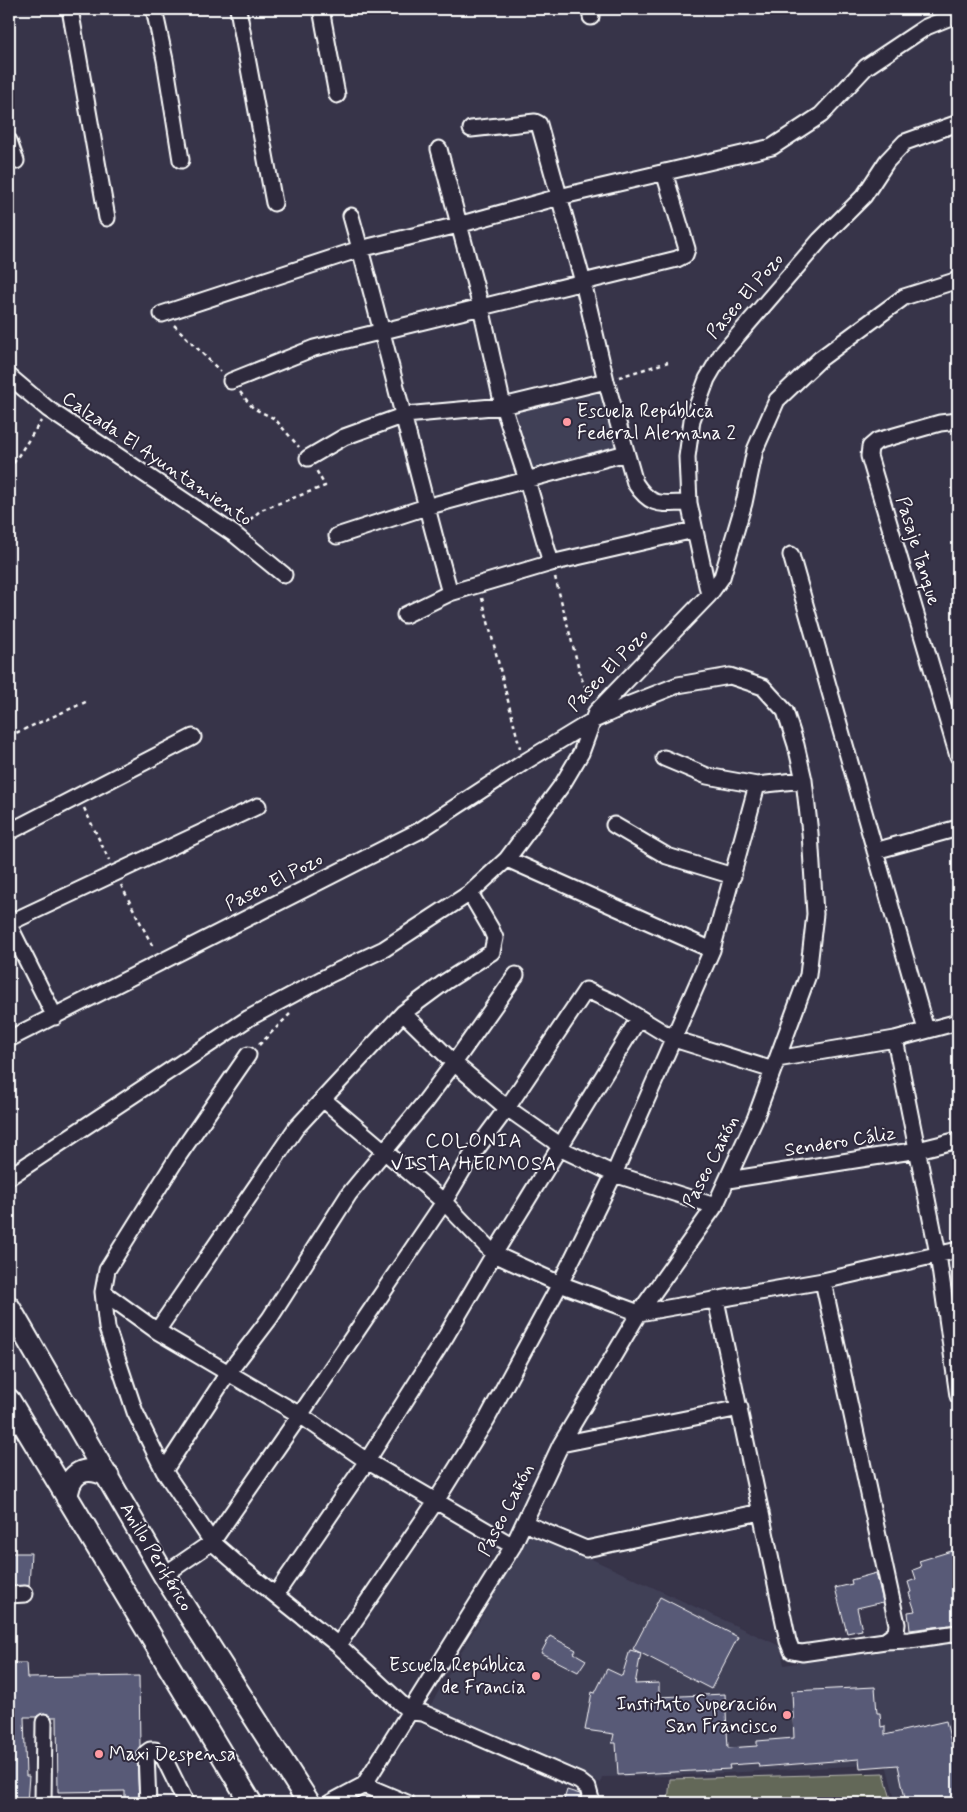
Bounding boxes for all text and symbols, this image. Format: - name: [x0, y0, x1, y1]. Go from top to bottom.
- street label: Paseo El Pozo: [701, 248, 789, 344]
- street label: Calzada El Ayuntamiento: [57, 386, 257, 532]
- place label: Escuela República Federal Alemana 2: [577, 399, 736, 446]
- marker: Escuela República Federal Alemana 2: [561, 416, 573, 428]
- street label: Pasaje Tanque: [889, 493, 946, 609]
- street label: Paseo El Pozo: [562, 623, 654, 717]
- street label: Paseo El Pozo: [221, 847, 327, 917]
- street label: Paseo Cañón: [677, 1111, 745, 1213]
- street label: Sendero Cáliz: [783, 1121, 897, 1163]
- district label: COLONIA VISTA HERMOSA: [391, 1128, 557, 1178]
- street label: Paseo Cañón: [472, 1459, 540, 1561]
- street label: Anillo Periférico: [114, 1498, 198, 1616]
- place label: Escuela República de Francia: [389, 1653, 526, 1700]
- marker: Escuela República de Francia: [530, 1670, 542, 1682]
- place label: Instituto Superación San Francisco: [617, 1692, 777, 1739]
- marker: Instituto Superación San Francisco: [781, 1709, 793, 1721]
- place label: Maxi Despensa: [109, 1742, 236, 1767]
- marker: Maxi Despensa: [93, 1748, 105, 1760]

